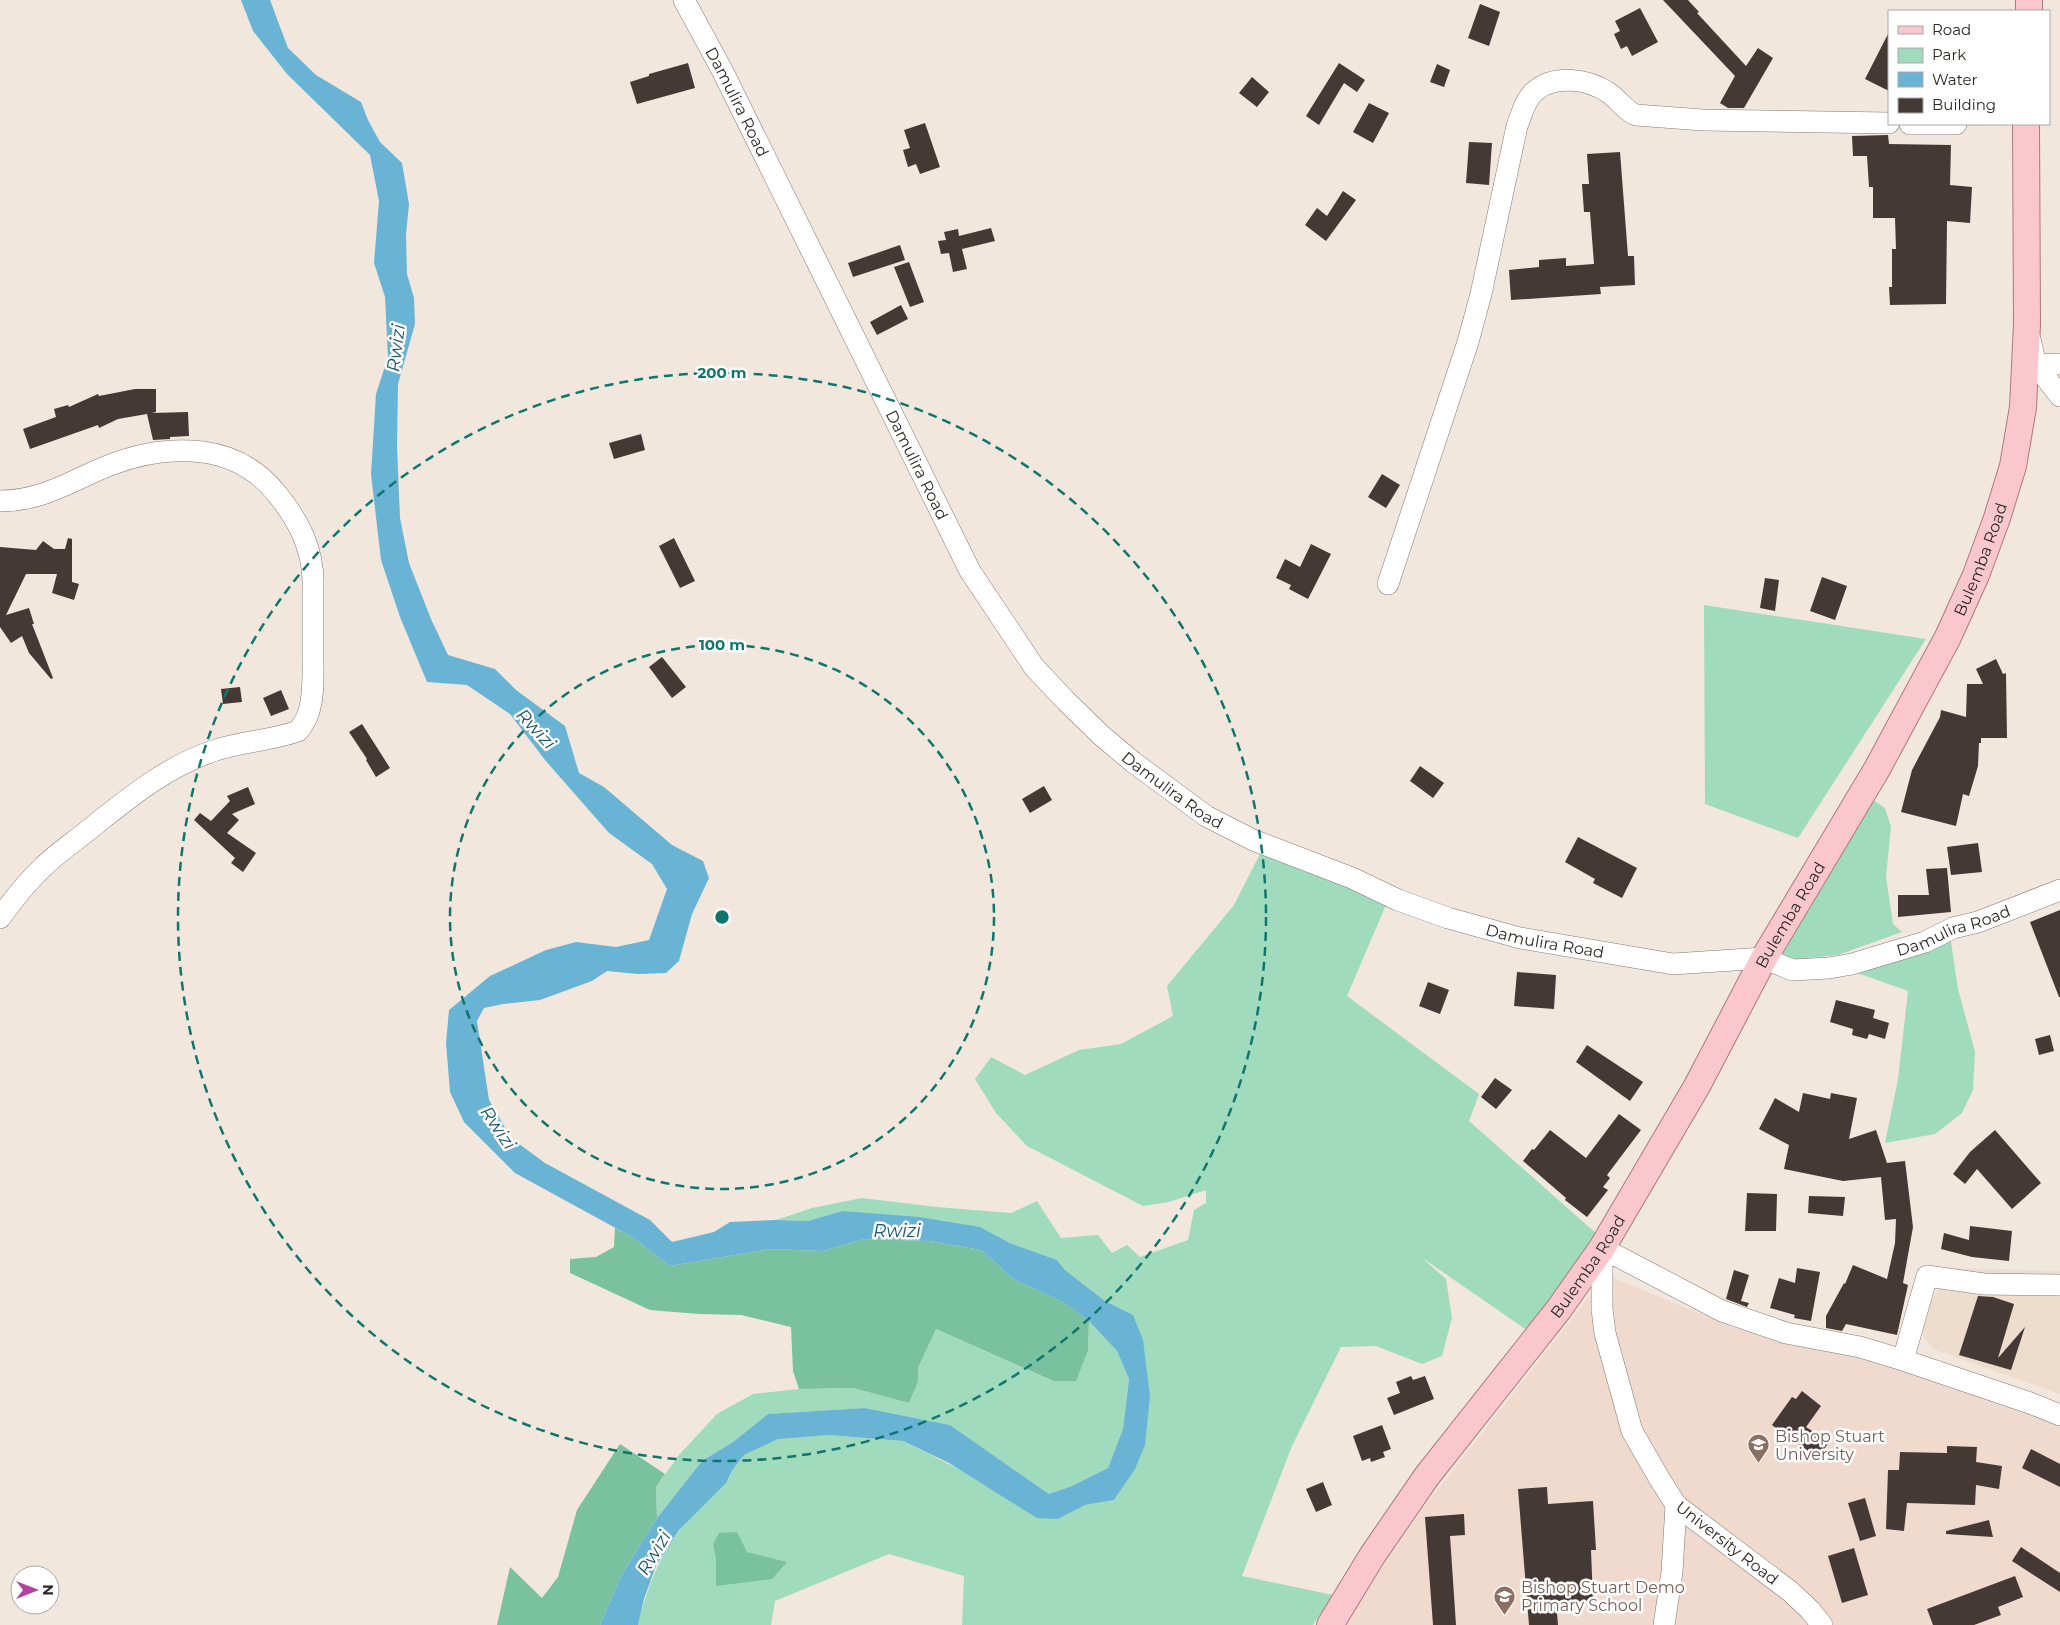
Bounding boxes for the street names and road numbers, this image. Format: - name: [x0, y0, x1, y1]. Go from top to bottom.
- street label: Damulira Road: [702, 44, 773, 160]
- street label: Damulira Road: [882, 407, 953, 523]
- street label: Bulemba Road: [1949, 500, 2011, 619]
- street label: Damulira Road: [1118, 747, 1226, 833]
- street label: Bulemba Road: [1751, 858, 1829, 971]
- street label: Damulira Road: [1894, 901, 2013, 960]
- street label: Damulira Road: [1484, 919, 1606, 962]
- street label: Bulemba Road: [1546, 1212, 1629, 1322]
- street label: University Road: [1672, 1497, 1782, 1589]

